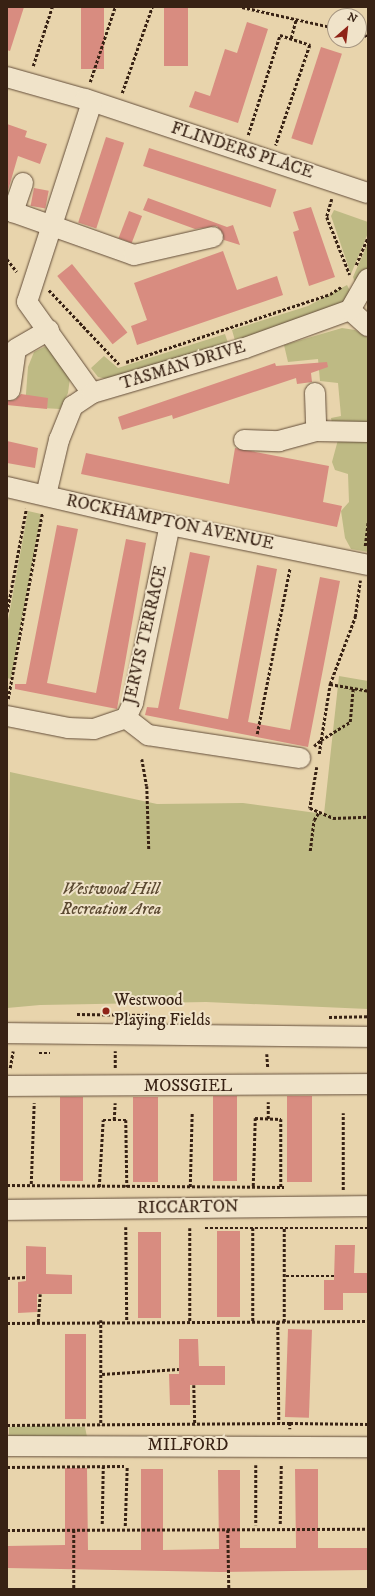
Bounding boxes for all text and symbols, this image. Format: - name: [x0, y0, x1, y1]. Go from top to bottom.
- north arrow: [327, 8, 367, 48]
- text: N: [345, 10, 359, 27]
- street label: FLINDERS PLACE: [168, 118, 316, 184]
- street label: TASMAN DRIVE: [118, 337, 248, 395]
- street label: ROCKHAMPTON AVENUE: [64, 491, 276, 555]
- street label: JERVIS TERRACE: [120, 564, 172, 706]
- park label: Westwood Hill Recreation Area: [61, 880, 161, 920]
- place label: Westwood Playing Fields: [114, 991, 210, 1031]
- marker: Westwood Playing Fields: [101, 1006, 111, 1016]
- street label: MOSSGIEL: [144, 1077, 232, 1097]
- street label: RICCARTON: [137, 1197, 239, 1219]
- street label: MILFORD: [147, 1436, 229, 1456]

